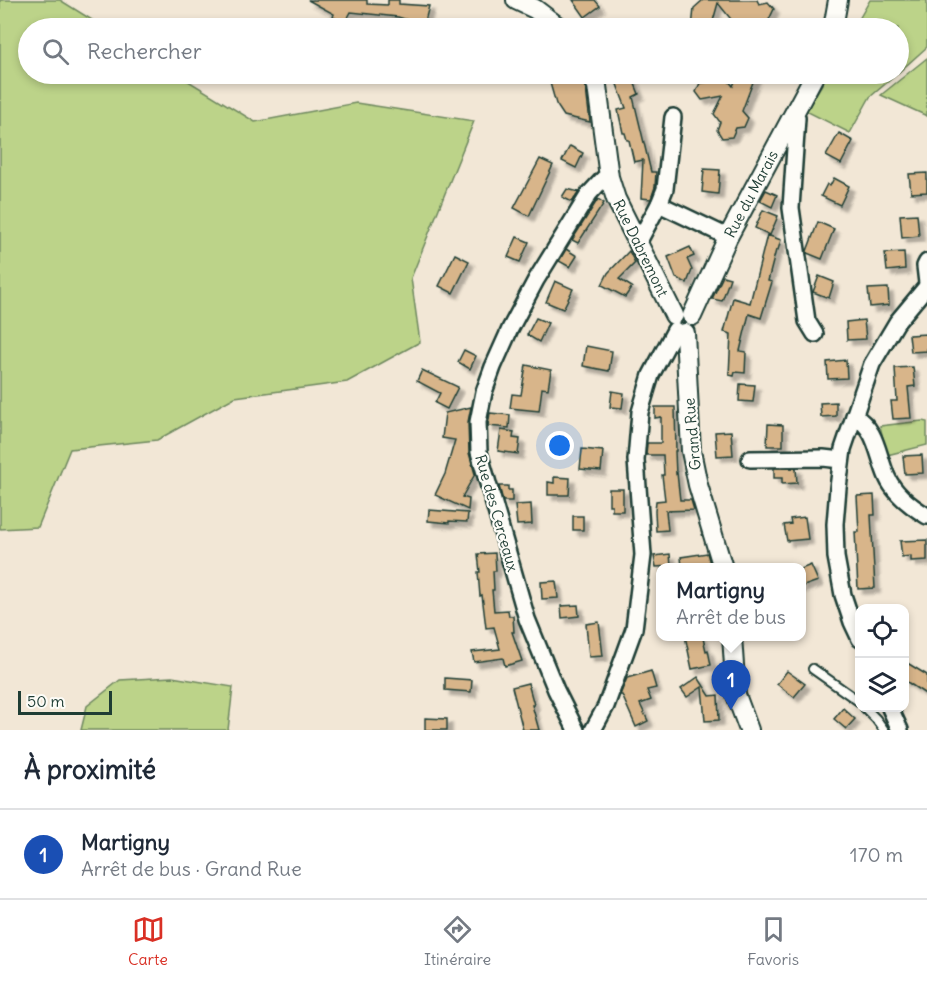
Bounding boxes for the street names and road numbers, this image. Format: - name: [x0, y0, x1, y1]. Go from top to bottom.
- street label: Rue du Marais: [720, 147, 782, 241]
- street label: Rue Dabremont: [609, 196, 673, 300]
- street label: Grand Rue: [679, 397, 705, 471]
- street label: Rue des Cerceaux: [471, 452, 523, 574]

